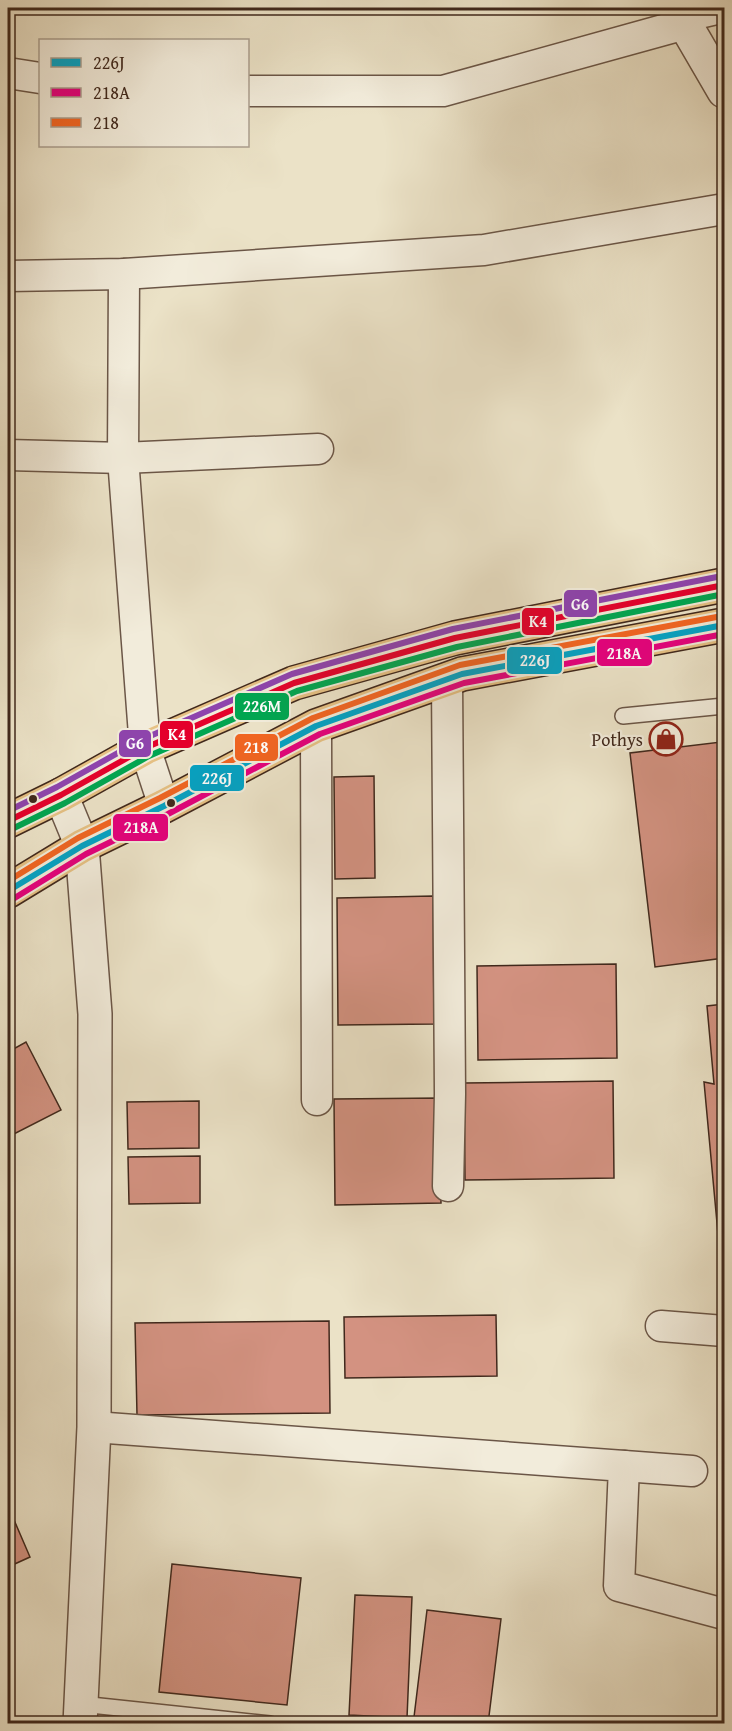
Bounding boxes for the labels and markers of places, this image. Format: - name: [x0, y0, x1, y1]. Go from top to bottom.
- shop icon: Pothys: [648, 721, 684, 757]
- place label: Pothys: [592, 726, 643, 753]
- unlabelled marker: [27, 793, 39, 805]
- unlabelled marker: [165, 797, 177, 809]

